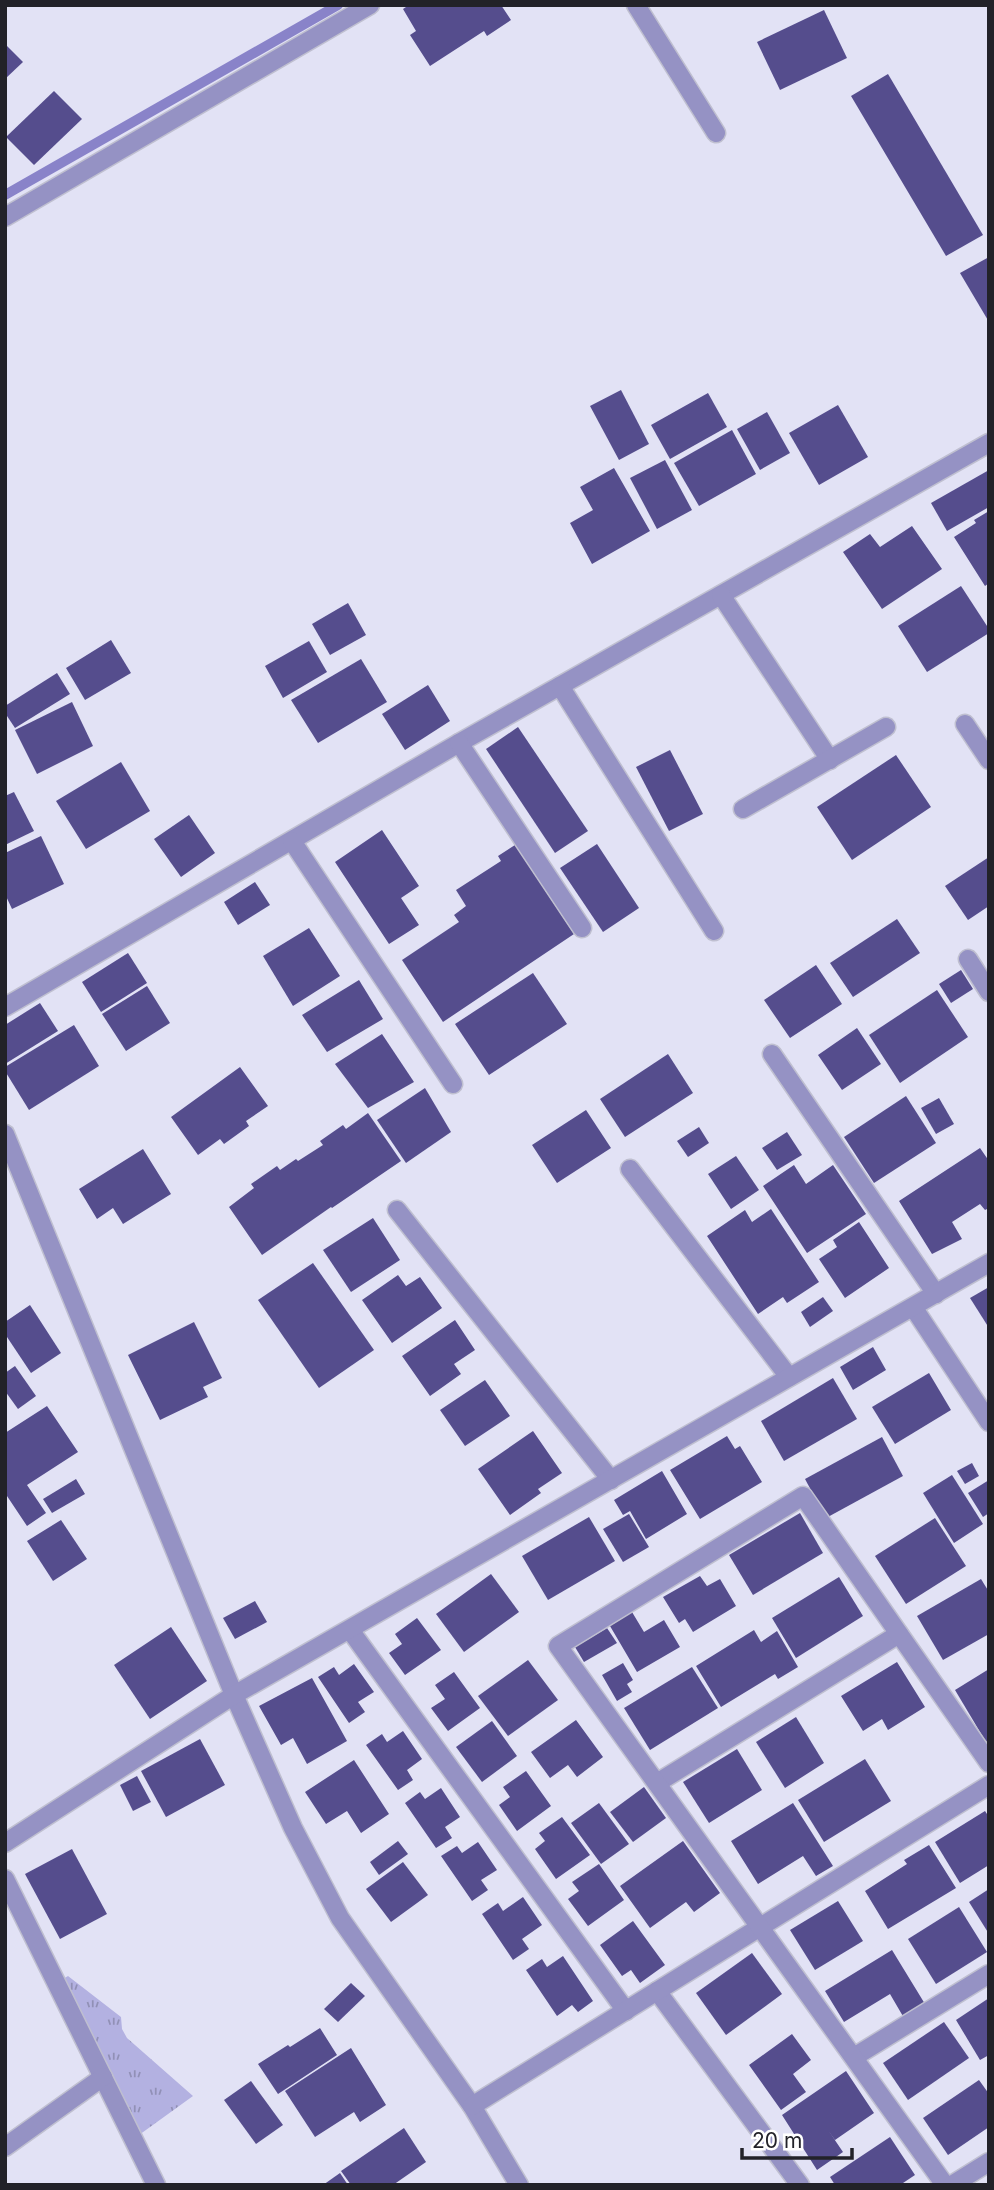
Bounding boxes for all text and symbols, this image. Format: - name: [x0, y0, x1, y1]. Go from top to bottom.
- scale bar: [742, 2116, 852, 2160]
- text: 20 m: [752, 2128, 802, 2153]

